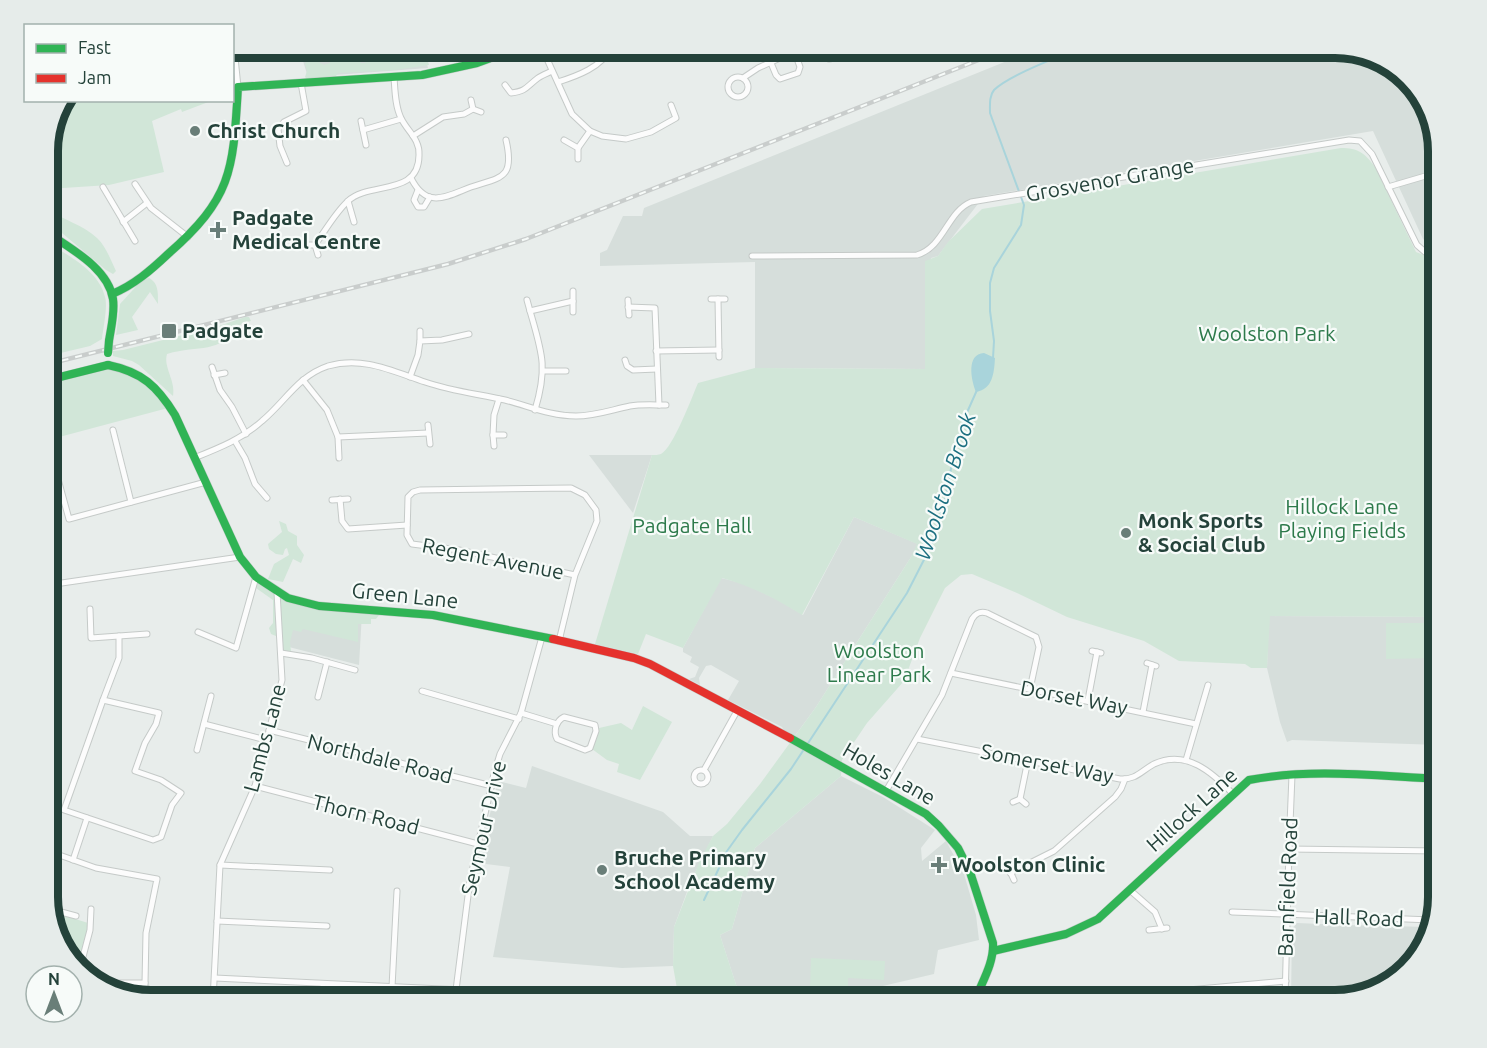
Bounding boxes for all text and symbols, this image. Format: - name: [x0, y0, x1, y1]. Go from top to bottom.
- legend: [24, 24, 234, 102]
- text: Fast: [78, 37, 111, 57]
- text: Jam: [78, 67, 112, 87]
- place label: Christ Church: [207, 118, 340, 142]
- marker: Christ Church: [188, 124, 202, 138]
- street label: Grosvenor Grange: [1024, 152, 1196, 206]
- place label: Padgate Medical Centre: [232, 205, 381, 253]
- marker: Padgate Medical Centre: [209, 221, 227, 239]
- place label: Padgate: [182, 318, 264, 342]
- park label: Woolston Park: [1198, 321, 1336, 345]
- marker: Padgate: [160, 322, 178, 340]
- water label: Woolston Brook: [909, 408, 980, 563]
- park label: Hillock Lane Playing Fields: [1278, 494, 1406, 542]
- place label: Monk Sports & Social Club: [1138, 508, 1266, 556]
- park label: Padgate Hall: [632, 513, 752, 537]
- marker: Monk Sports & Social Club: [1119, 526, 1133, 540]
- street label: Regent Avenue: [420, 532, 566, 584]
- street label: Green Lane: [351, 577, 460, 613]
- park label: Woolston Linear Park: [827, 638, 932, 686]
- street label: Dorset Way: [1019, 675, 1130, 719]
- street label: Lambs Lane: [238, 681, 290, 794]
- street label: Northdale Road: [305, 728, 455, 788]
- street label: Holes Lane: [839, 737, 940, 809]
- street label: Somerset Way: [979, 738, 1116, 788]
- street label: Seymour Drive: [456, 758, 510, 897]
- street label: Hillock Lane: [1141, 762, 1241, 856]
- street label: Thorn Road: [310, 789, 422, 839]
- street label: Barnfield Road: [1273, 817, 1301, 957]
- place label: Bruche Primary School Academy: [614, 845, 775, 893]
- place label: Woolston Clinic: [952, 852, 1105, 876]
- marker: Woolston Clinic: [930, 856, 948, 874]
- marker: Bruche Primary School Academy: [595, 863, 609, 877]
- street label: Hall Road: [1314, 903, 1404, 931]
- north arrow: [24, 964, 84, 1024]
- text: N: [48, 970, 60, 988]

